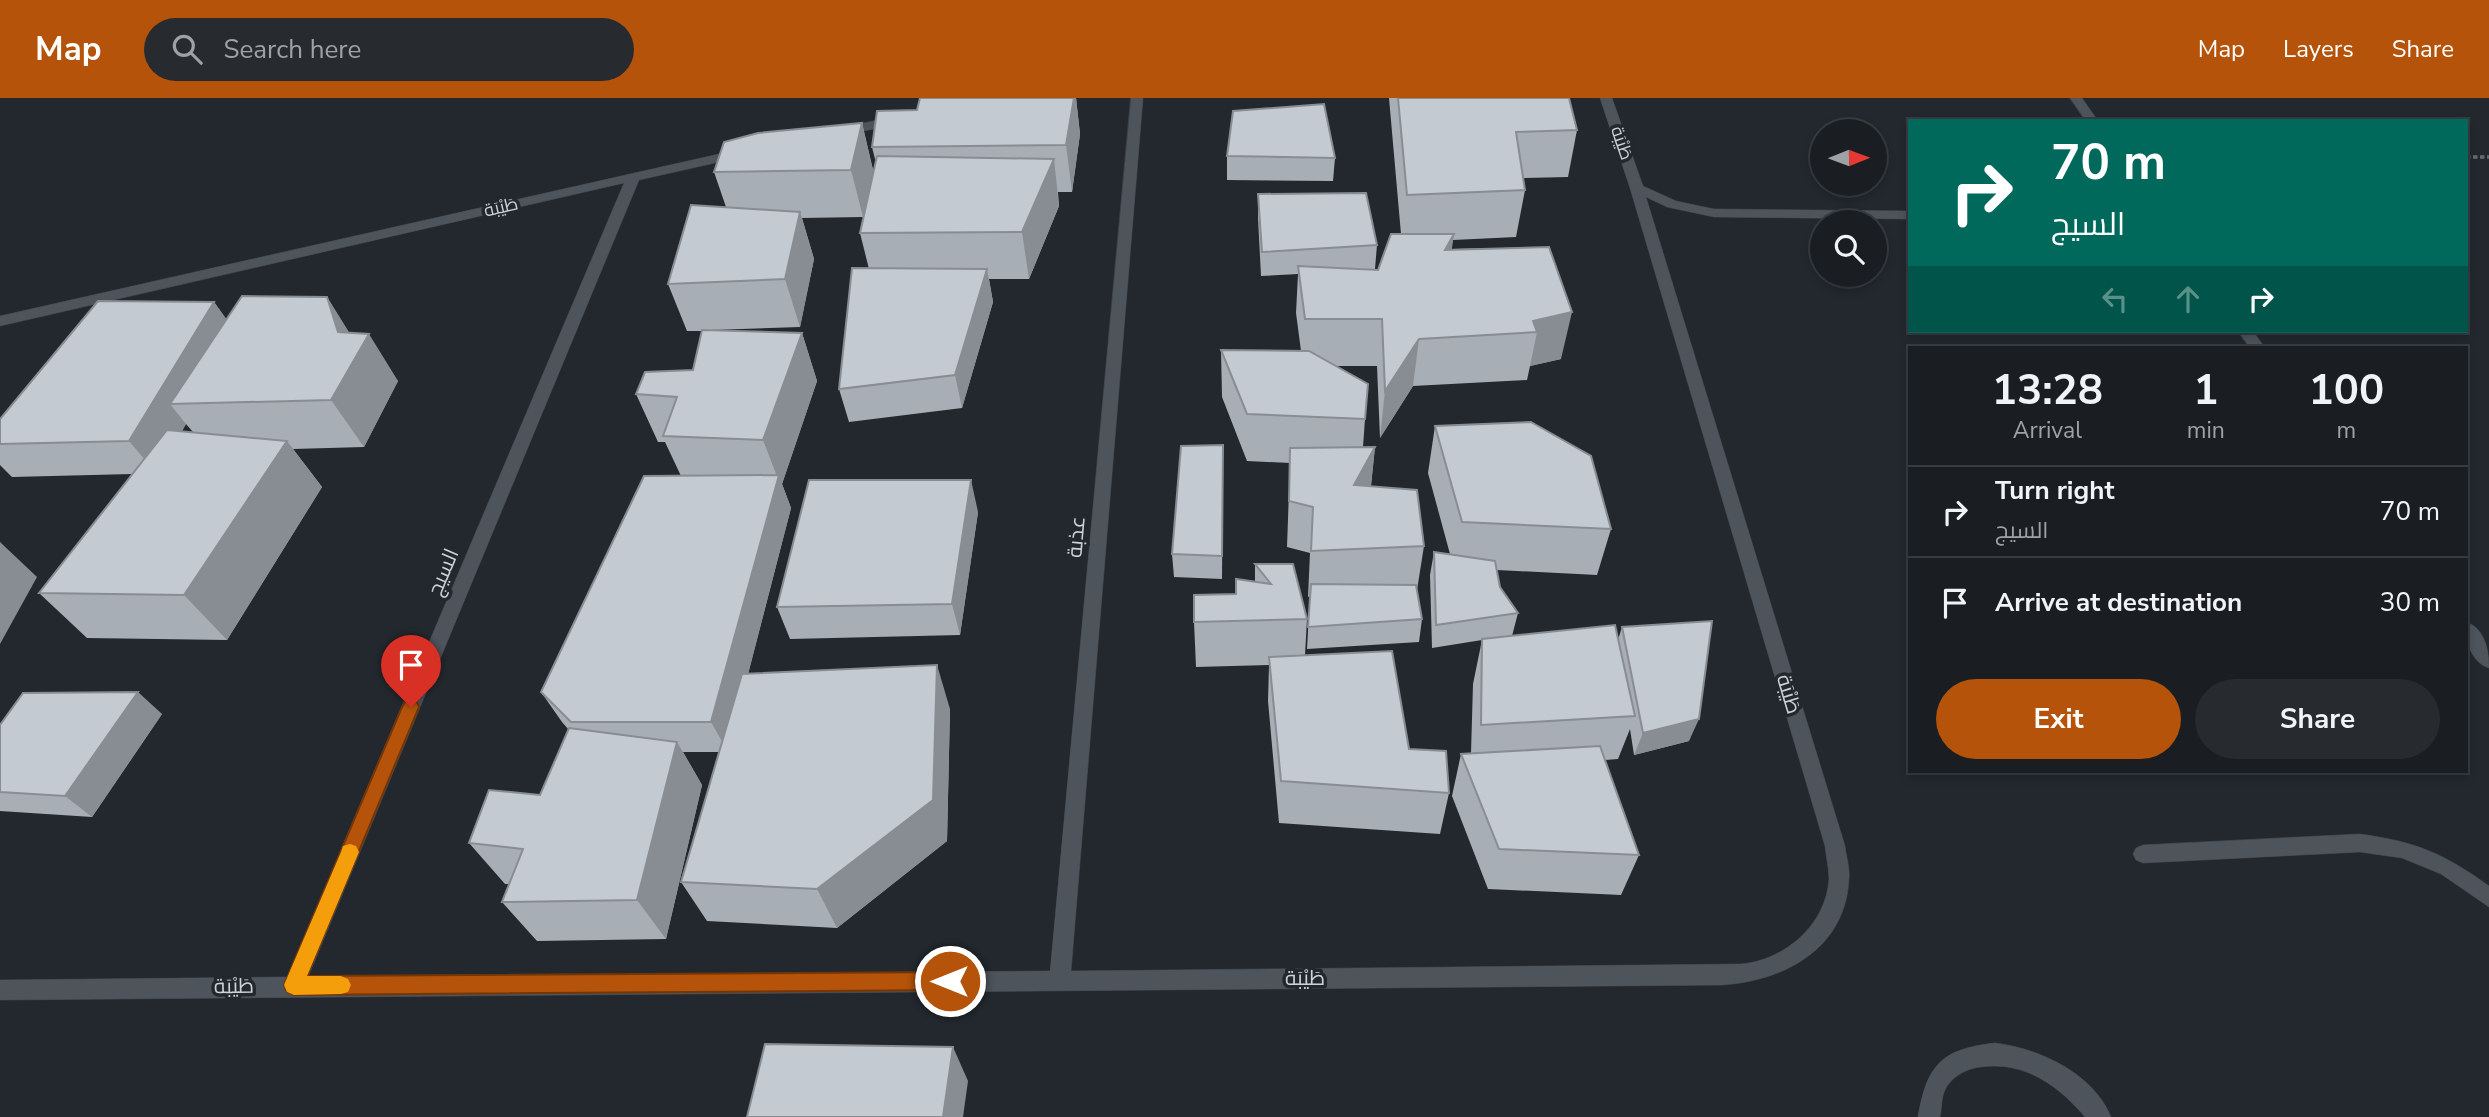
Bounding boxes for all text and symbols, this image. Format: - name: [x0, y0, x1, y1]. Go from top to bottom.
- search box: [144, 18, 634, 81]
- text: Map: [35, 27, 102, 72]
- icon: search: [168, 30, 206, 68]
- text: Search here: [224, 32, 361, 67]
- text: Map: [2198, 33, 2245, 65]
- text: Layers: [2283, 33, 2354, 65]
- text: Share: [2392, 33, 2454, 65]
- north arrow: [1810, 119, 1886, 196]
- map controls: [1810, 119, 1887, 287]
- street label: طَيْبَة: [1605, 123, 1639, 163]
- text: 70 m: [2051, 129, 2166, 196]
- icon: right: [1936, 147, 2027, 238]
- street label: طَيْبَة: [482, 191, 520, 223]
- text: السيج: [2051, 203, 2125, 246]
- button: search: [1810, 210, 1887, 287]
- icon: left: [2096, 280, 2134, 318]
- icon: ahead: [2169, 280, 2207, 318]
- icon: right: [2242, 280, 2280, 318]
- text: 13:28: [1992, 362, 2103, 419]
- text: 1: [2193, 362, 2218, 419]
- text: 100: [2309, 362, 2384, 419]
- text: Arrival: [2013, 415, 2082, 446]
- text: min: [2187, 415, 2225, 446]
- text: m: [2337, 415, 2356, 446]
- text: Turn right: [1995, 473, 2114, 508]
- icon: right: [1936, 493, 1974, 531]
- text: 70 m: [2380, 494, 2440, 529]
- street label: عذبة: [1060, 515, 1092, 559]
- text: السيج: [1995, 515, 2049, 546]
- street label: السيج: [421, 544, 465, 600]
- icon: arrive: [1936, 584, 1974, 622]
- text: Arrive at destination: [1995, 585, 2242, 620]
- text: 30 m: [2380, 585, 2440, 620]
- pin: [381, 635, 441, 707]
- icon: arrive: [392, 646, 430, 684]
- street label: طَيْبَة: [1770, 671, 1808, 717]
- button: Exit: [1936, 679, 2181, 759]
- button: Share: [2195, 679, 2440, 759]
- position arrow: [913, 944, 987, 1018]
- street label: طَيْبَة: [1285, 964, 1325, 992]
- street label: طَيْبَة: [214, 972, 254, 1000]

